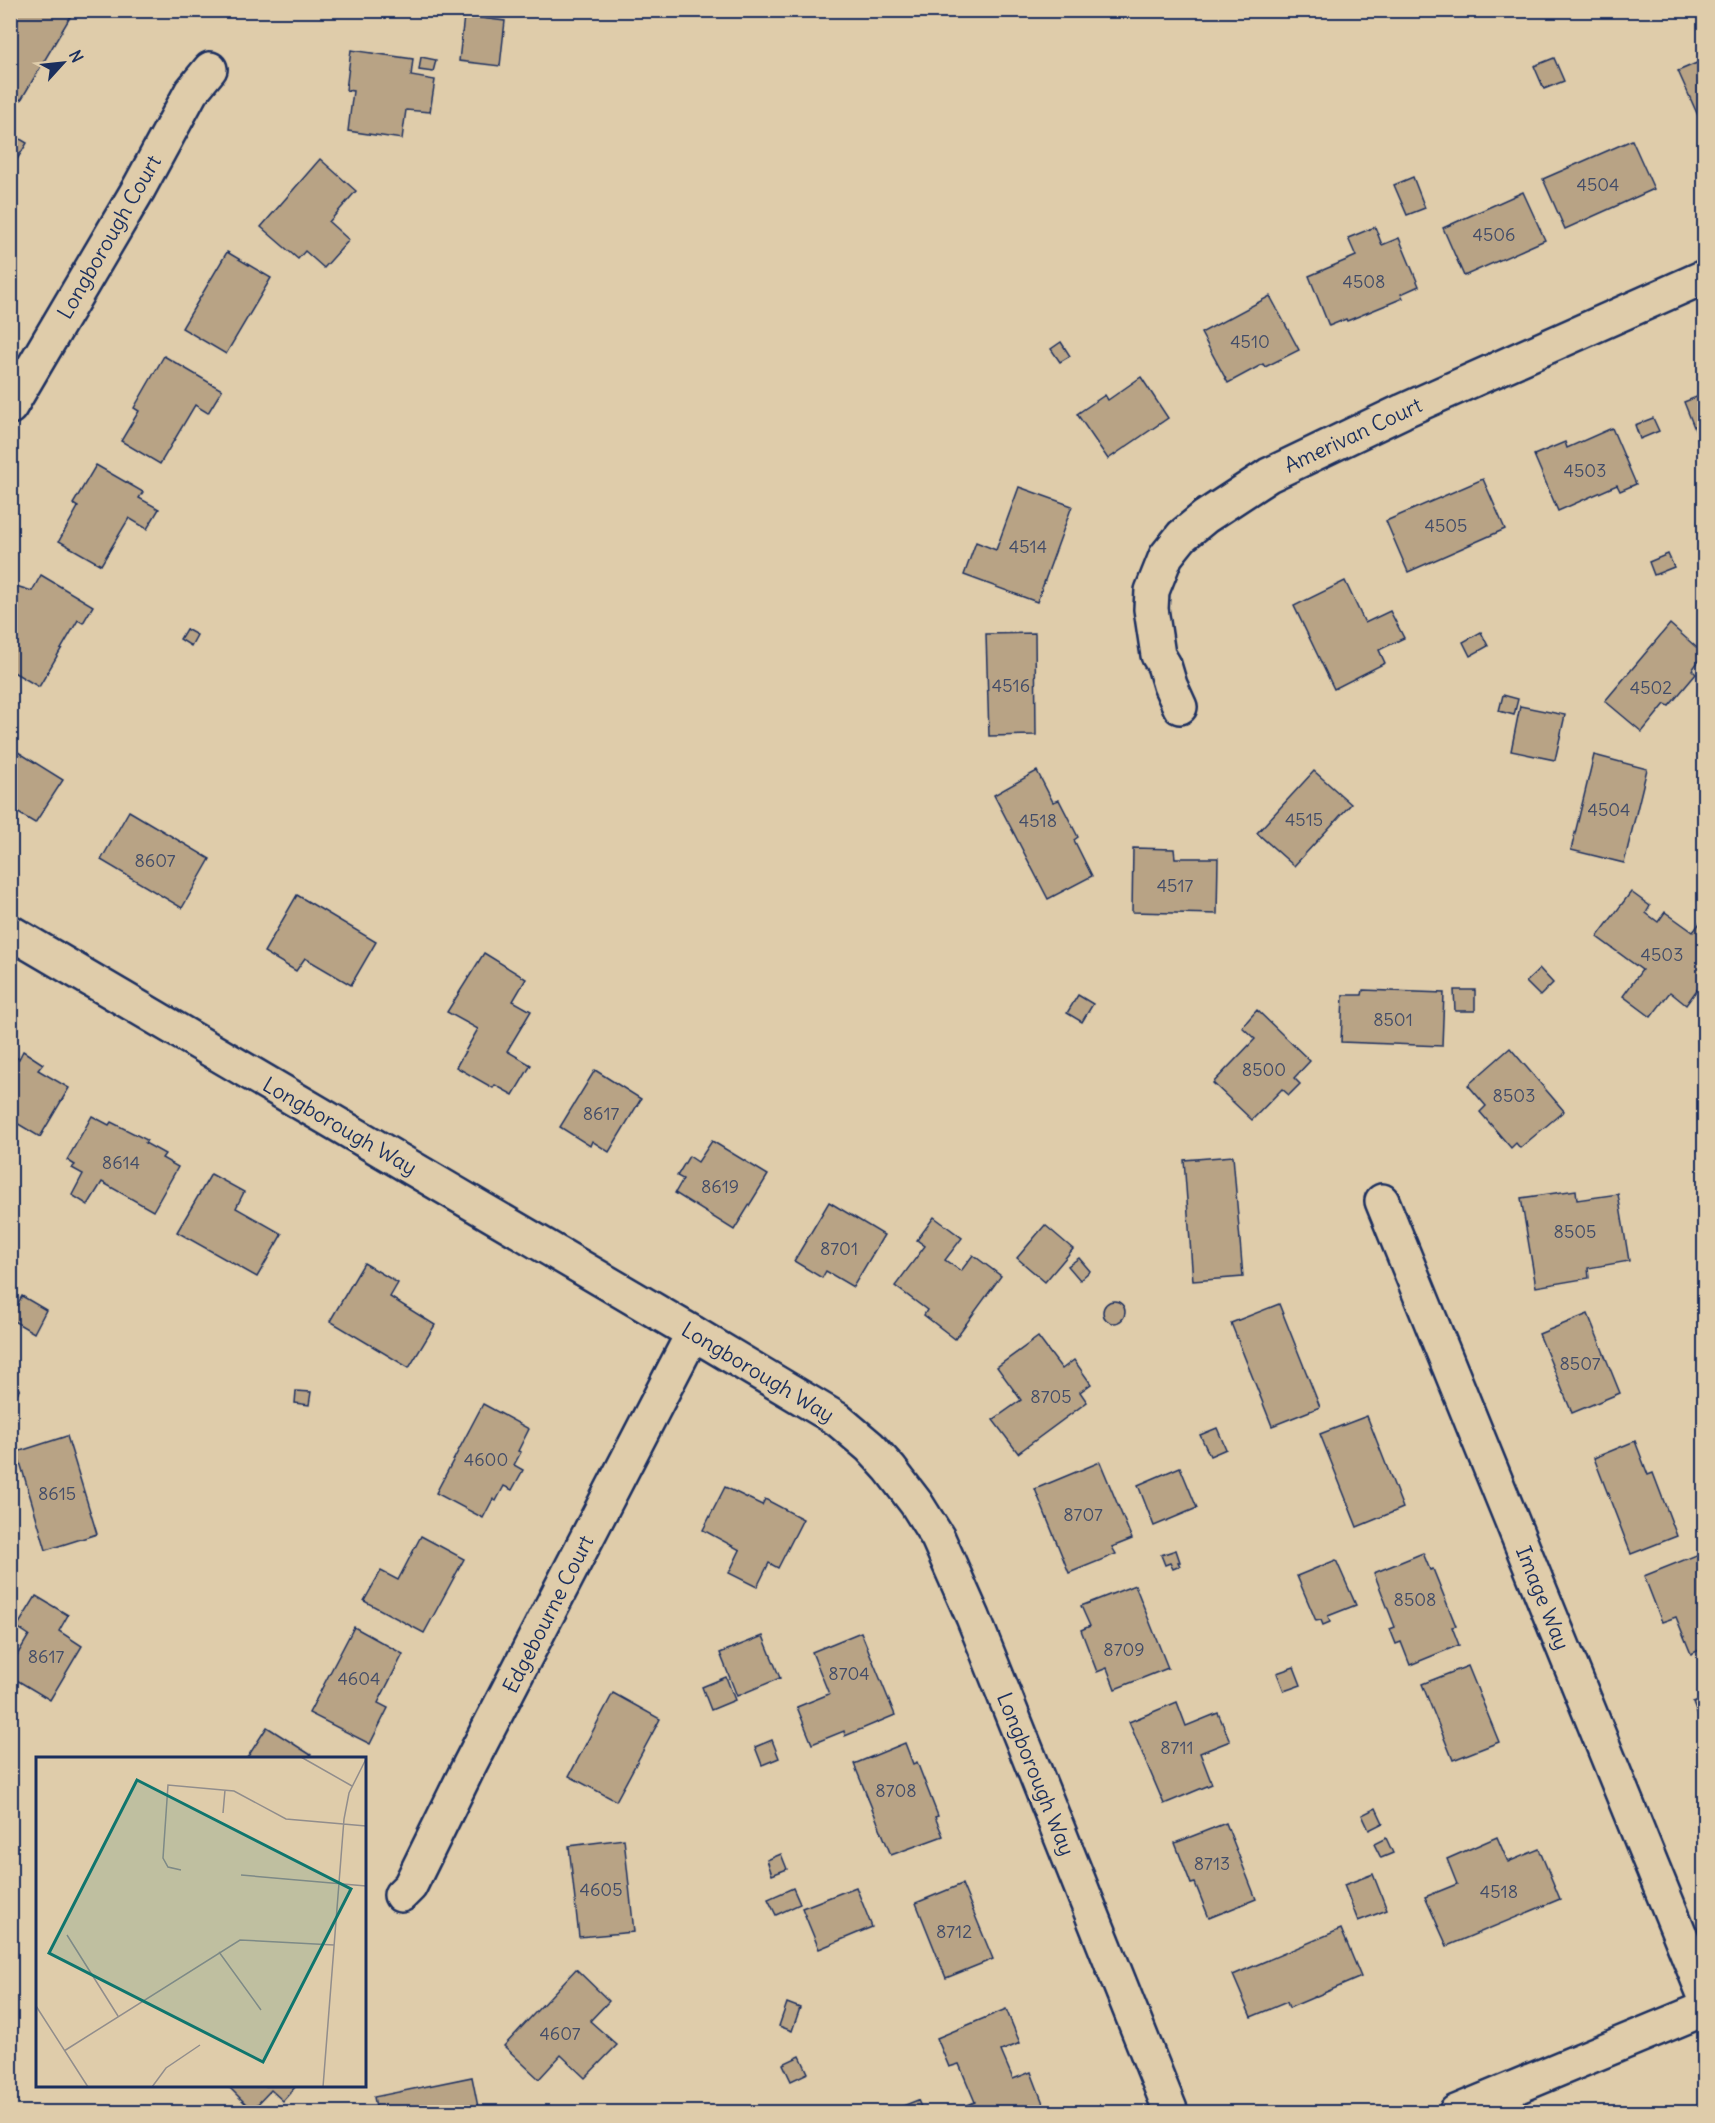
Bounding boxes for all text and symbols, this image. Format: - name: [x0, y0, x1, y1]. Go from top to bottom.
- north arrow: [33, 33, 93, 93]
- text: N: [65, 47, 88, 66]
- street label: Longborough Court: [51, 150, 167, 324]
- house number: 4504: [1576, 173, 1620, 196]
- house number: 4506: [1473, 223, 1515, 246]
- house number: 4508: [1343, 270, 1385, 293]
- house number: 4510: [1230, 330, 1270, 353]
- street label: Amerivan Court: [1280, 391, 1426, 479]
- house number: 4503: [1564, 459, 1606, 482]
- house number: 4505: [1425, 514, 1467, 537]
- house number: 4514: [1009, 535, 1047, 558]
- house number: 4516: [992, 674, 1030, 697]
- house number: 4502: [1630, 676, 1672, 699]
- house number: 4504: [1587, 798, 1631, 821]
- house number: 4515: [1285, 808, 1323, 831]
- house number: 4518: [1019, 809, 1057, 832]
- house number: 8607: [134, 849, 176, 872]
- house number: 4517: [1157, 874, 1194, 897]
- house number: 4503: [1641, 943, 1683, 966]
- house number: 8501: [1373, 1008, 1413, 1031]
- house number: 8500: [1242, 1058, 1286, 1081]
- street label: Longborough Way: [258, 1071, 422, 1181]
- house number: 8503: [1493, 1084, 1535, 1107]
- house number: 8617: [583, 1102, 620, 1125]
- house number: 8614: [102, 1151, 140, 1174]
- house number: 8619: [701, 1175, 739, 1198]
- house number: 8505: [1554, 1220, 1596, 1243]
- house number: 8701: [820, 1237, 858, 1260]
- street label: Longborough Way: [677, 1316, 839, 1428]
- house number: 8507: [1559, 1352, 1601, 1375]
- house number: 8705: [1030, 1385, 1072, 1408]
- house number: 4600: [464, 1448, 508, 1471]
- house number: 8615: [38, 1482, 76, 1505]
- house number: 8707: [1063, 1503, 1103, 1526]
- street label: Edgebourne Court: [497, 1531, 599, 1697]
- street label: Image Way: [1510, 1542, 1576, 1654]
- house number: 8508: [1394, 1588, 1436, 1611]
- house number: 8709: [1103, 1638, 1145, 1661]
- house number: 8617: [28, 1645, 65, 1668]
- house number: 8704: [828, 1662, 870, 1685]
- house number: 4604: [337, 1667, 381, 1690]
- street label: Longborough Way: [991, 1688, 1081, 1860]
- house number: 8711: [1160, 1736, 1194, 1759]
- inset map: [36, 1757, 366, 2087]
- house number: 8708: [875, 1779, 917, 1802]
- house number: 8713: [1194, 1852, 1230, 1875]
- house number: 4605: [580, 1878, 622, 1901]
- house number: 4518: [1480, 1880, 1518, 1903]
- house number: 8712: [936, 1920, 972, 1943]
- house number: 4607: [539, 2022, 581, 2045]

